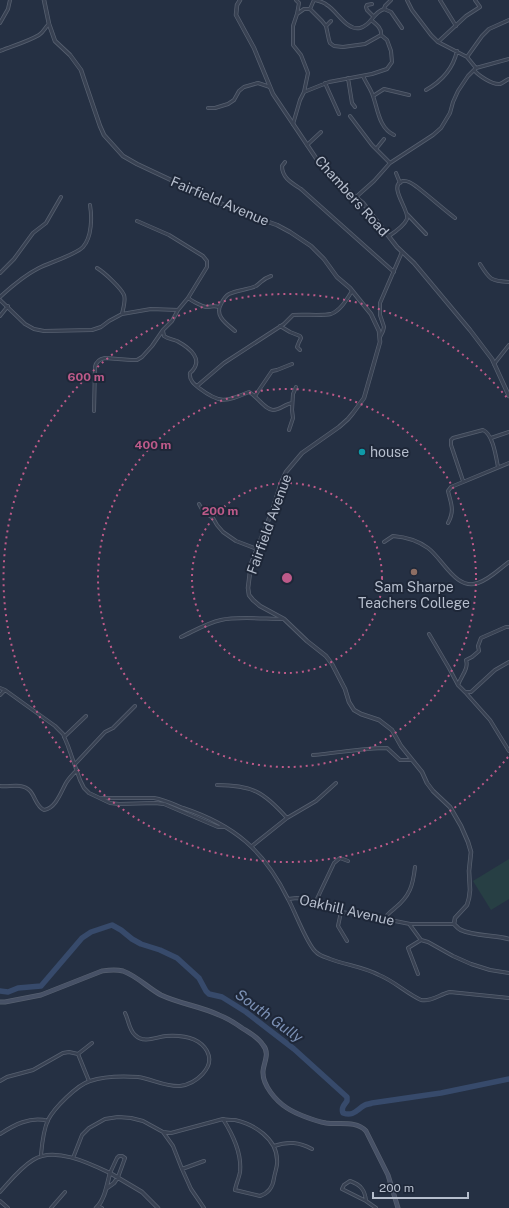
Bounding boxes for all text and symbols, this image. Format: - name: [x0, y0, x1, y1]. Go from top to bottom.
- street label: Chambers Road: [312, 152, 392, 240]
- street label: Fairfield Avenue: [168, 173, 272, 229]
- text: 600 m: [68, 370, 105, 384]
- text: 400 m: [135, 438, 172, 452]
- place label: house: [370, 444, 409, 460]
- marker: house: [357, 447, 367, 457]
- street label: Fairfield Avenue: [243, 472, 295, 576]
- text: 200 m: [202, 504, 238, 518]
- marker: Sam Sharpe Teachers College: [409, 567, 419, 577]
- centre of rings: [280, 571, 294, 585]
- place label: Sam Sharpe Teachers College: [358, 579, 470, 611]
- street label: Oakhill Avenue: [298, 891, 396, 929]
- water label: South Gully: [232, 985, 307, 1046]
- scale bar: [373, 1174, 468, 1200]
- text: 200 m: [379, 1181, 414, 1195]

